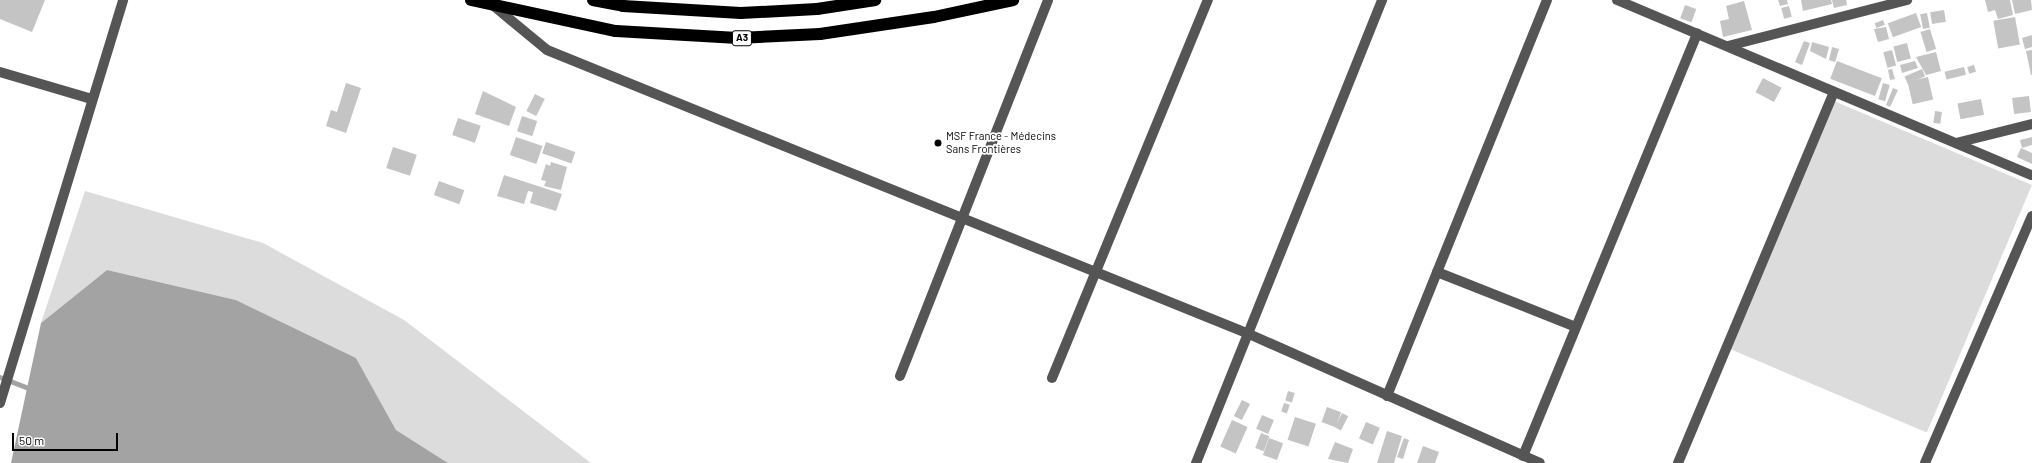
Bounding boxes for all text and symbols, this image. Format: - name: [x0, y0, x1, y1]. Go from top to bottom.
- road number: A3: [731, 30, 753, 46]
- place label: MSF France - Médecins Sans Frontières: [946, 130, 1056, 156]
- marker: MSF France - Médecins Sans Frontières: [933, 138, 943, 148]
- scale bar: [14, 425, 120, 451]
- text: 50 m: [19, 433, 44, 447]

